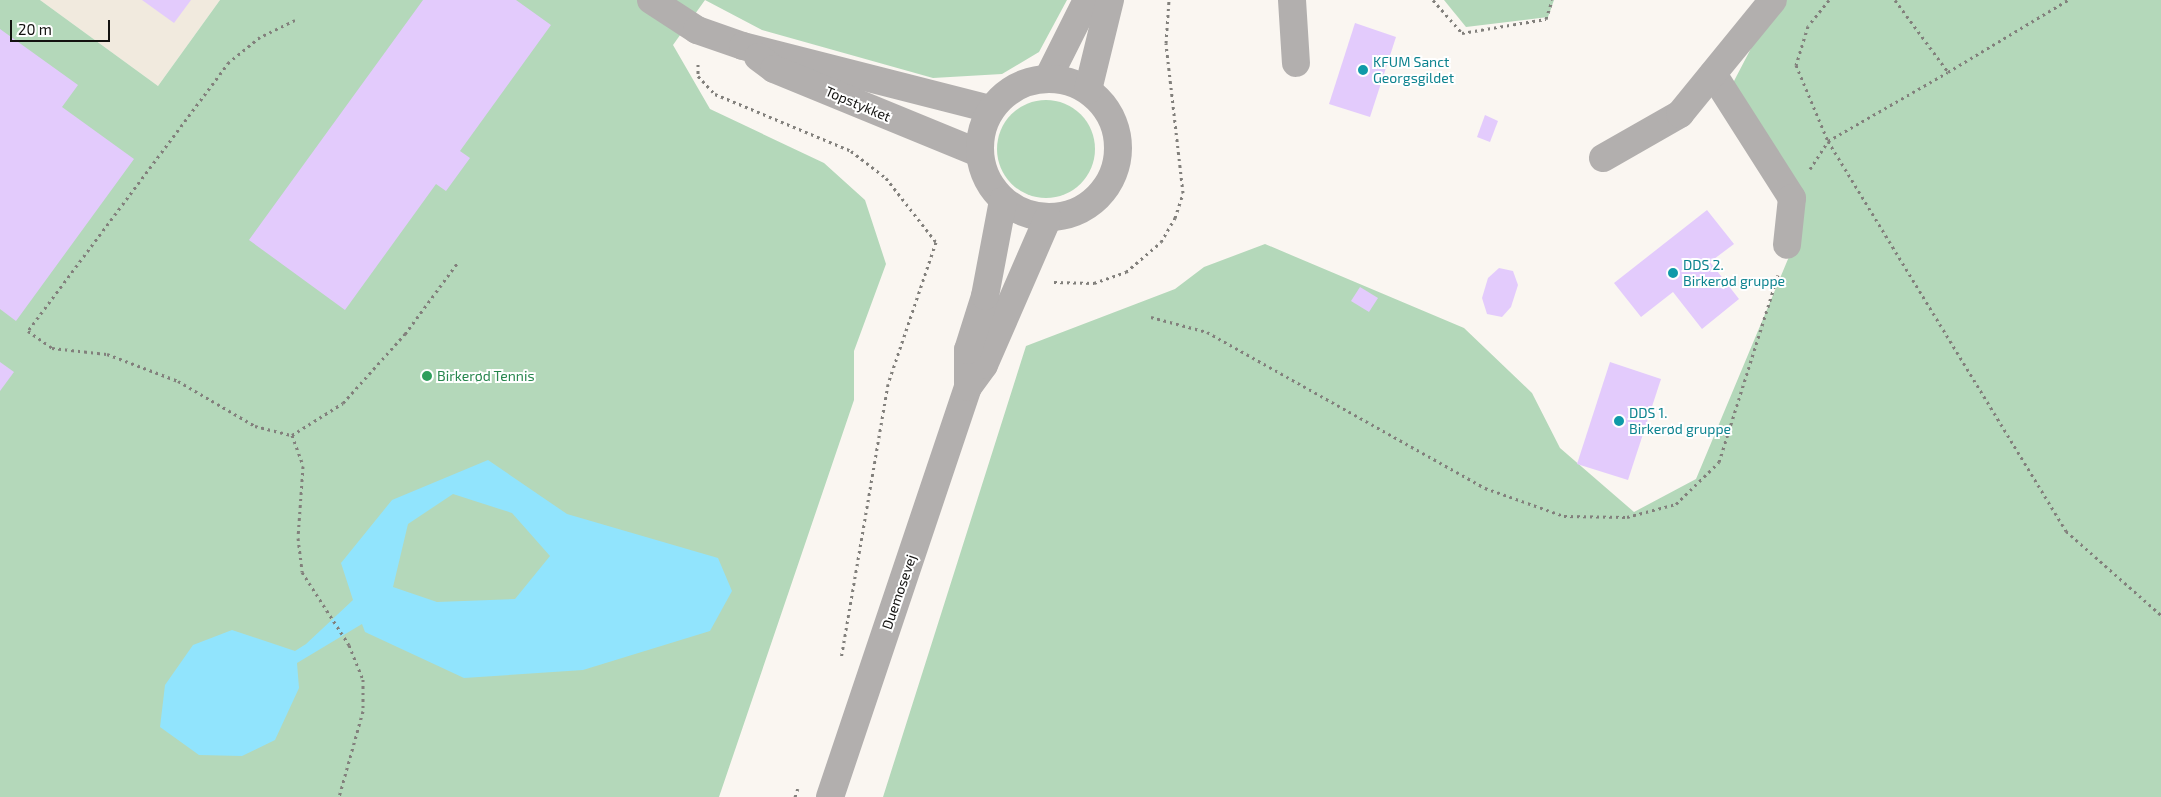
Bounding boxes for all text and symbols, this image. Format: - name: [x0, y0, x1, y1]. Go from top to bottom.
- scale bar: [12, 10, 112, 42]
- text: 20 m: [18, 20, 52, 38]
- place label: KFUM Sanct Georgsgildet: [1373, 54, 1454, 86]
- marker: KFUM Sanct Georgsgildet: [1357, 64, 1369, 76]
- street label: Topstykket: [823, 83, 893, 125]
- place label: DDS 2. Birkerød gruppe: [1683, 257, 1785, 290]
- marker: DDS 2. Birkerød gruppe: [1667, 267, 1679, 279]
- place label: Birkerød Tennis: [437, 368, 535, 384]
- marker: Birkerød Tennis: [421, 370, 433, 382]
- place label: DDS 1. Birkerød gruppe: [1629, 405, 1731, 438]
- marker: DDS 1. Birkerød gruppe: [1613, 415, 1625, 427]
- street label: Duemosevej: [878, 552, 920, 632]

